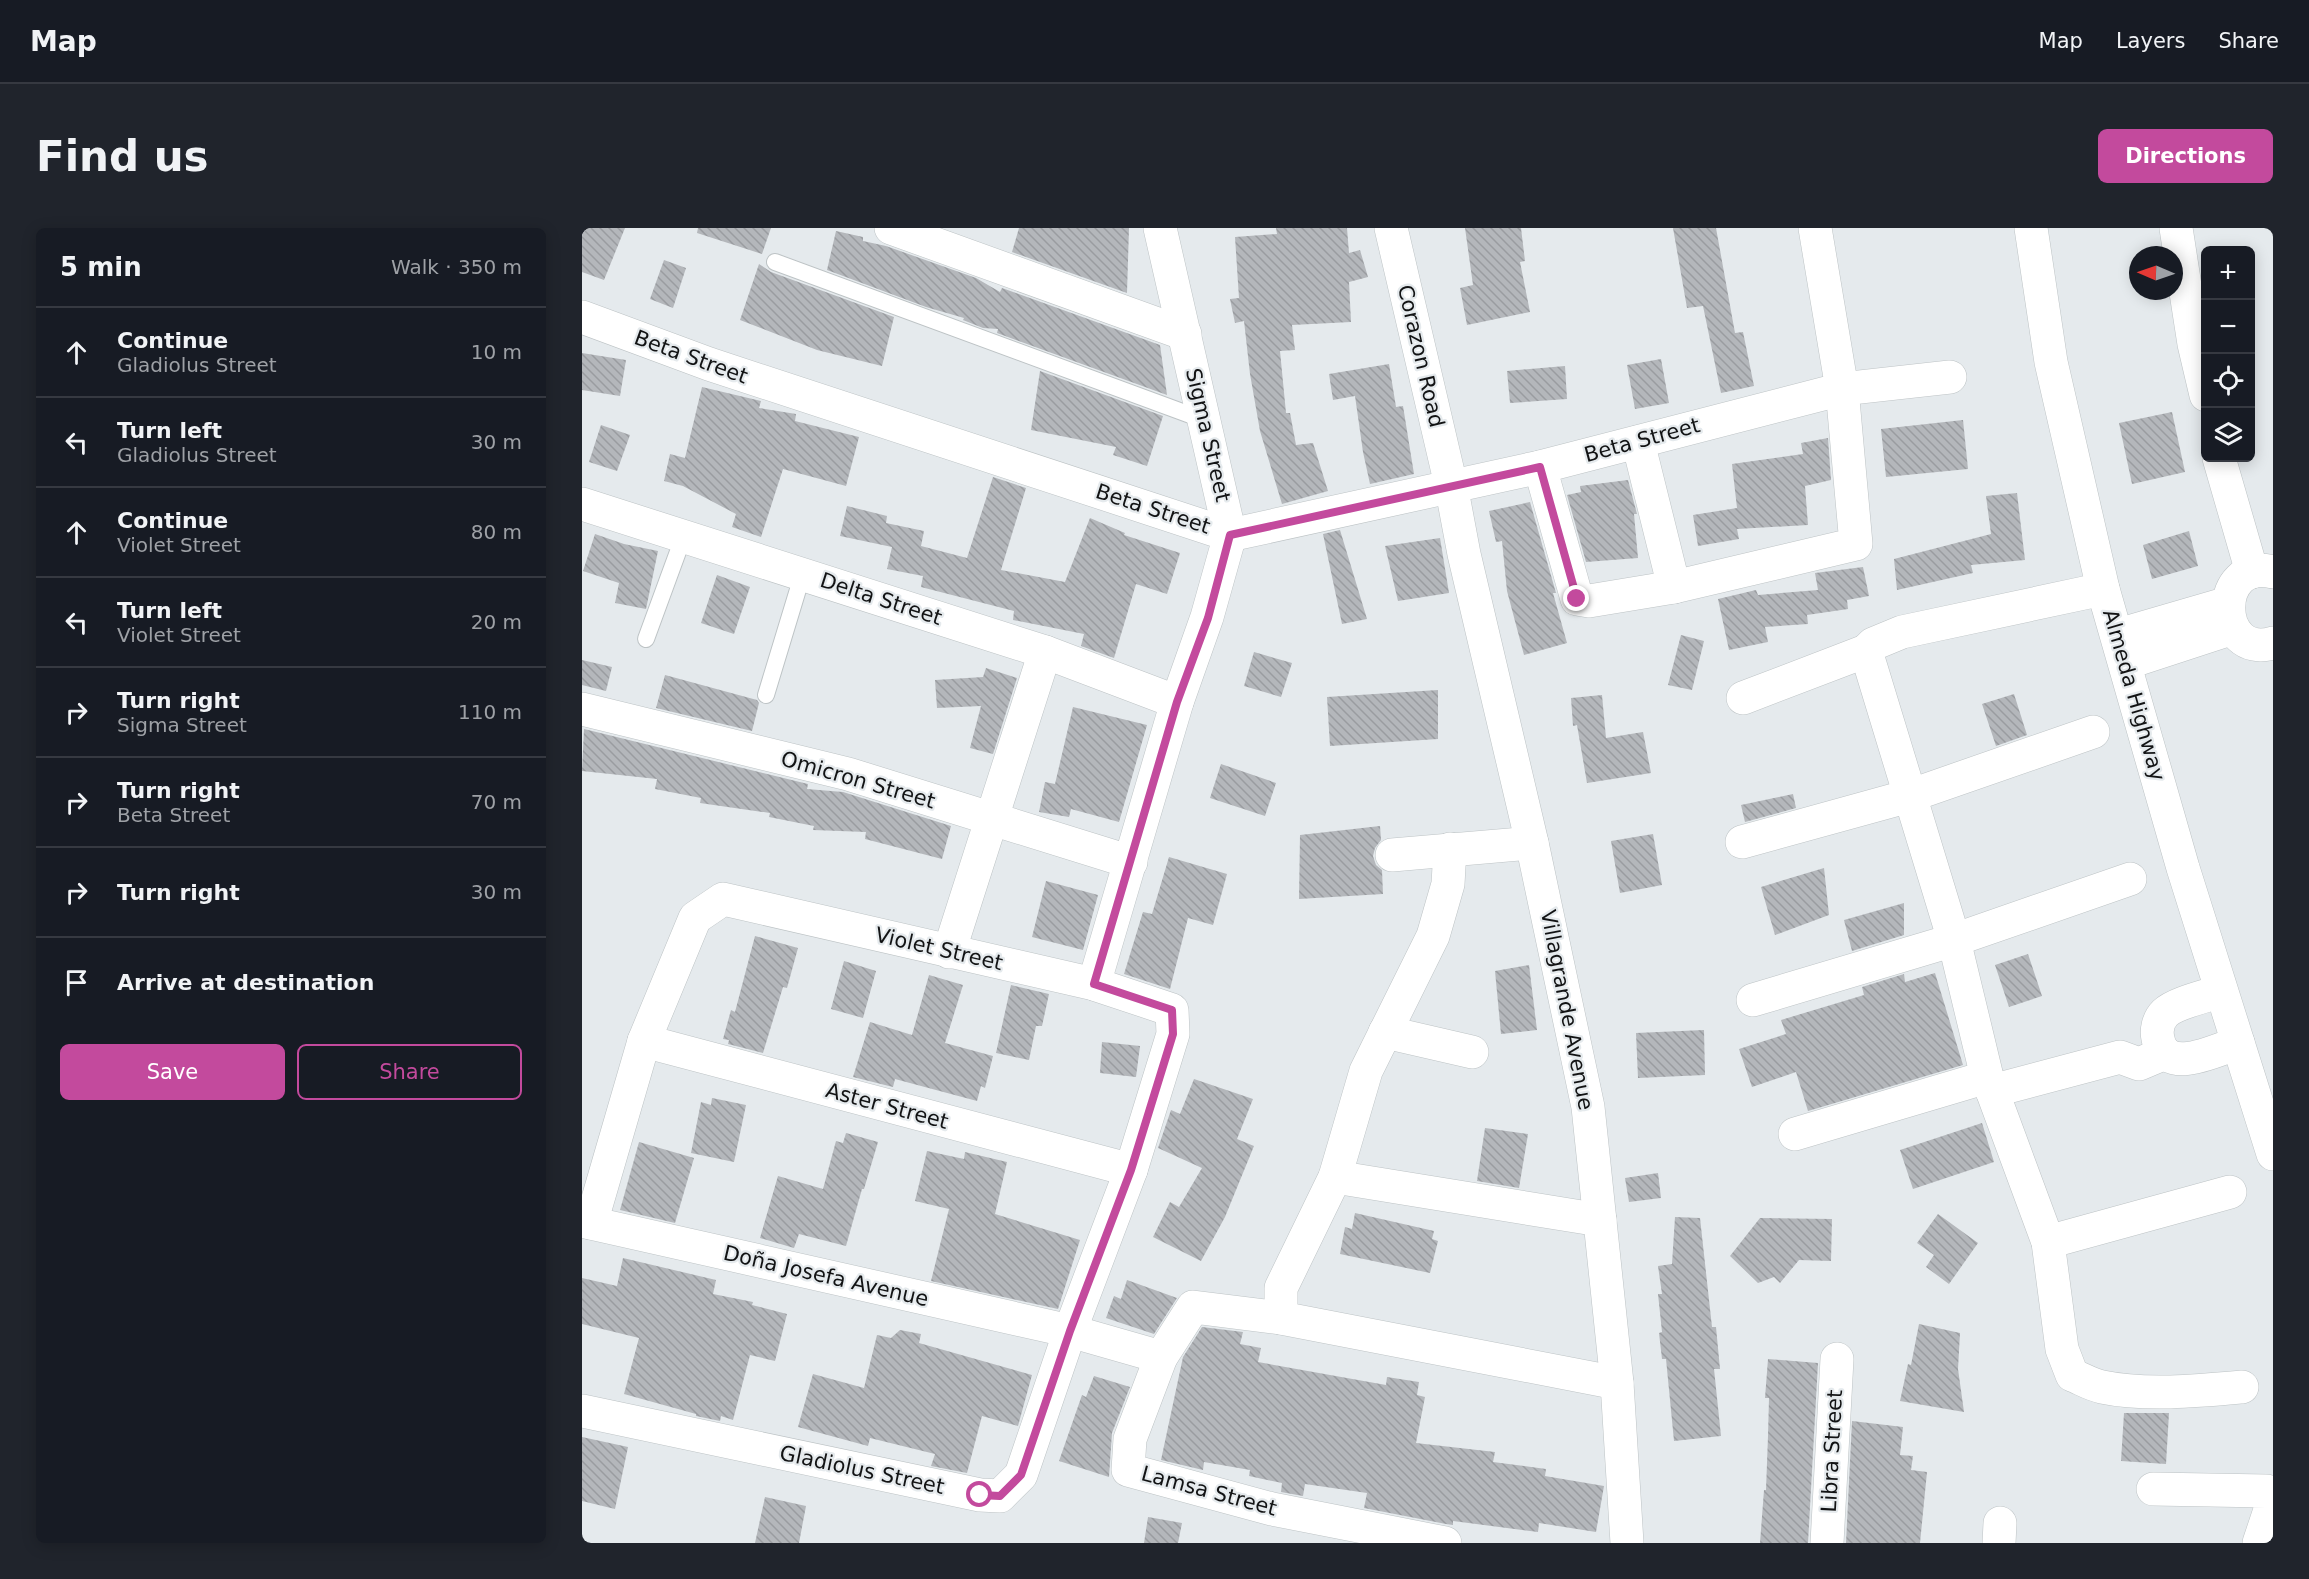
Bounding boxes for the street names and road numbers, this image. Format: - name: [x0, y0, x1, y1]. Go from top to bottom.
- street label: Corazon Road: [1393, 282, 1449, 430]
- street label: Beta Street: [631, 325, 751, 389]
- street label: Sigma Street: [1181, 366, 1235, 504]
- street label: Beta Street: [1581, 413, 1703, 467]
- street label: Beta Street: [1093, 479, 1213, 539]
- street label: Delta Street: [817, 568, 945, 630]
- street label: Almeda Highway: [2098, 607, 2170, 783]
- street label: Omicron Street: [778, 747, 938, 813]
- street label: Villagrande Avenue: [1536, 908, 1598, 1112]
- street label: Violet Street: [873, 923, 1005, 975]
- street label: Aster Street: [823, 1078, 951, 1134]
- street label: Doña Josefa Avenue: [721, 1241, 931, 1311]
- street label: Libra Street: [1817, 1389, 1847, 1513]
- street label: Gladiolus Street: [778, 1441, 946, 1499]
- street label: Lamsa Street: [1139, 1461, 1279, 1521]

